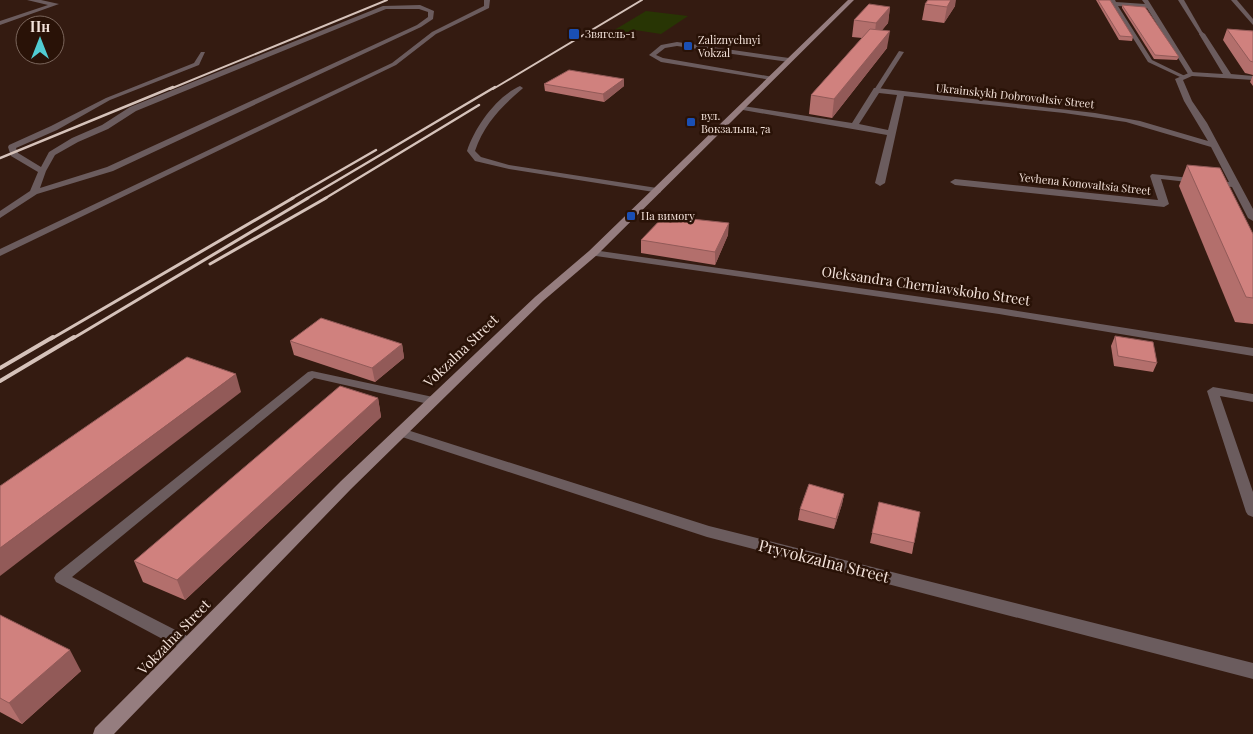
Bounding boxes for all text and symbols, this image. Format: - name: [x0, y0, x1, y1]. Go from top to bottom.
- north arrow: [15, 15, 65, 65]
- text: Пн: [30, 17, 50, 36]
- place label: Звягель-1: [585, 26, 635, 41]
- marker: Звягель-1: [567, 27, 581, 41]
- place label: Zaliznychnyi Vokzal: [697, 32, 761, 60]
- marker: Zaliznychnyi Vokzal: [682, 40, 694, 52]
- street label: Ukrainskykh Dobrovoltsiv Street: [935, 80, 1095, 111]
- place label: вул. Вокзальна, 7а: [701, 108, 771, 136]
- marker: вул. Вокзальна, 7а: [685, 116, 697, 128]
- street label: Yevhena Konovaltsia Street: [1017, 169, 1152, 198]
- place label: На вимогу: [641, 208, 695, 223]
- marker: На вимогу: [625, 210, 637, 222]
- street label: Oleksandra Cherniavskoho Street: [821, 261, 1033, 310]
- street label: Vokzalna Street: [418, 309, 503, 392]
- street label: Pryvokzalna Street: [757, 534, 892, 587]
- street label: Vokzalna Street: [132, 594, 215, 679]

